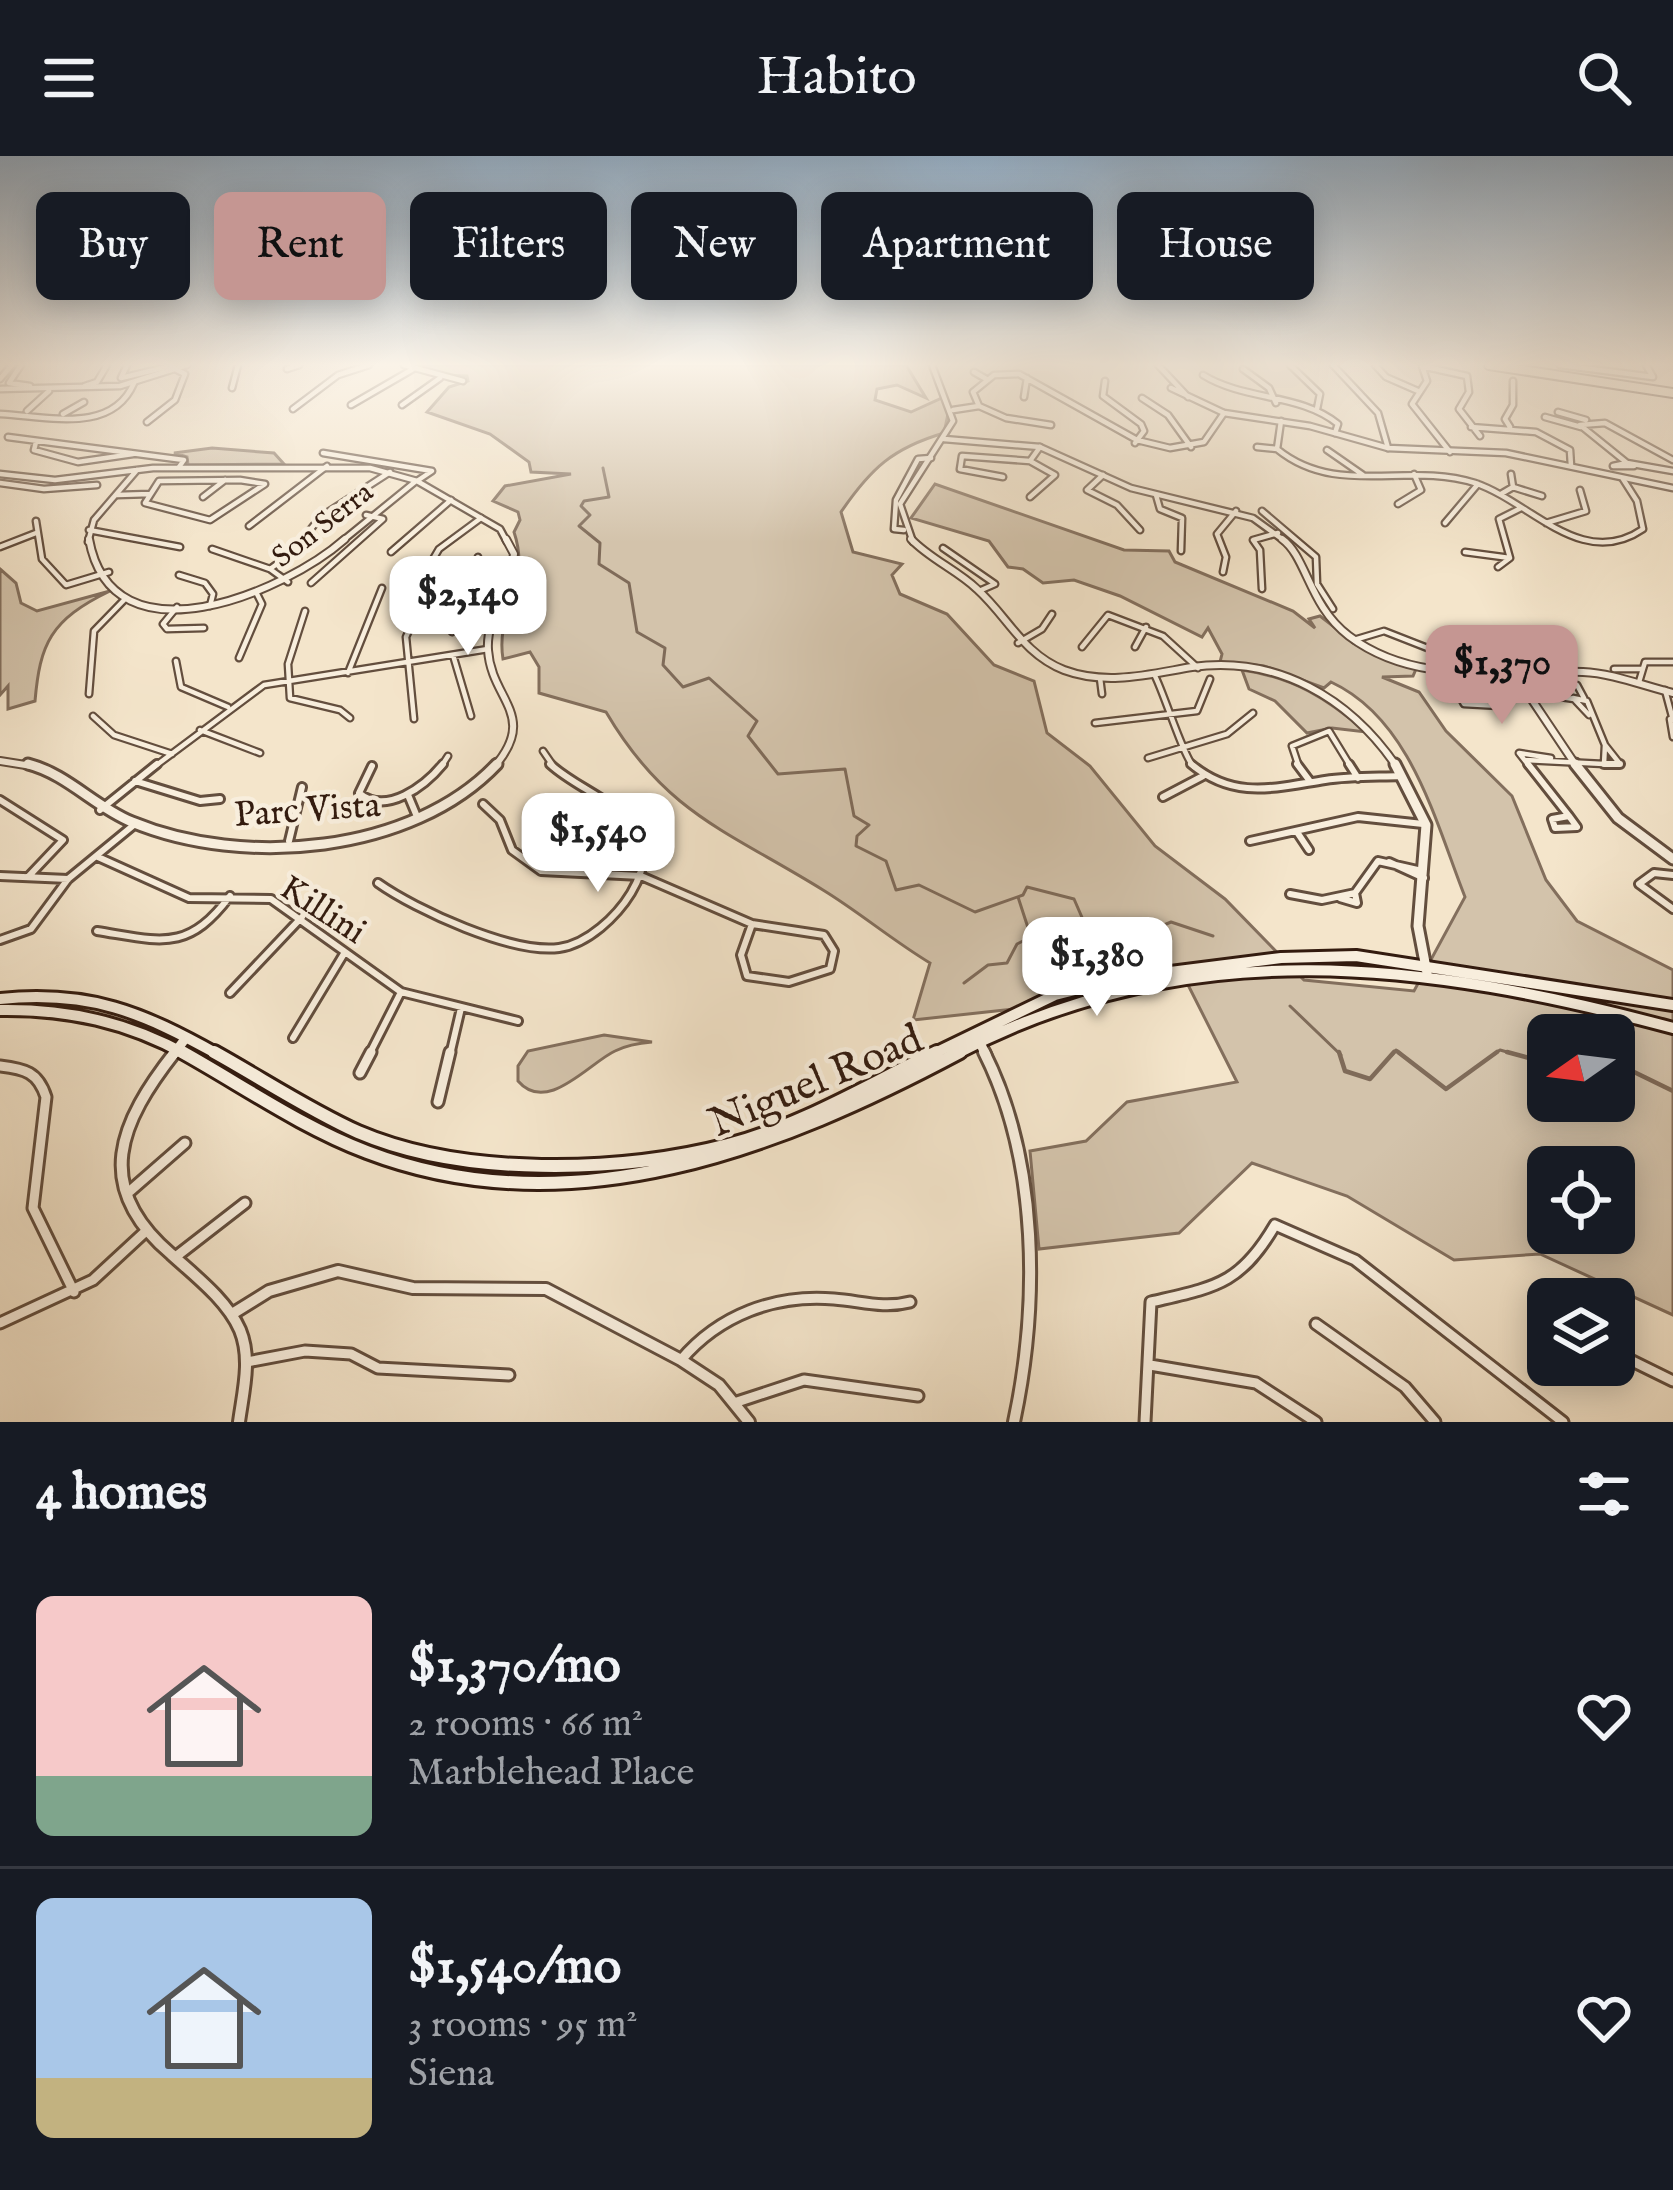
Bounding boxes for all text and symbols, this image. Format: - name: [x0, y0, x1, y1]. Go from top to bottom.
- text: Habito: [756, 44, 917, 113]
- icon: menu: [36, 45, 102, 111]
- icon: search: [1571, 45, 1637, 111]
- chip: Buy: [36, 192, 190, 300]
- chip: Rent: [214, 192, 386, 300]
- chip: Filters: [410, 192, 607, 300]
- chip: New: [631, 192, 797, 300]
- chip: Apartment: [821, 192, 1093, 300]
- chip: House: [1117, 192, 1314, 300]
- street label: Son Serra: [265, 474, 381, 577]
- pin: $2,140: [370, 556, 566, 658]
- text: $2,140: [416, 570, 520, 619]
- pin: $1,370: [1404, 625, 1600, 727]
- text: $1,370: [1453, 639, 1551, 688]
- street label: Parc Vista: [233, 783, 382, 839]
- pin: $1,540: [500, 793, 696, 895]
- text: $1,540: [549, 807, 647, 856]
- street label: Killini: [270, 866, 374, 955]
- pin: $1,380: [999, 917, 1195, 1019]
- text: $1,380: [1049, 931, 1145, 980]
- street label: Niguel Road: [702, 1013, 932, 1151]
- north arrow: [1527, 1014, 1635, 1122]
- map controls: [1527, 1014, 1635, 1386]
- button: locate: [1527, 1146, 1635, 1254]
- button: layers: [1527, 1278, 1635, 1386]
- icon: filters: [1571, 1461, 1637, 1527]
- text: 4 homes: [36, 1462, 207, 1527]
- text: $1,370/mo: [408, 1635, 621, 1700]
- icon: home: [132, 1644, 276, 1788]
- icon: heart: [1571, 1683, 1637, 1749]
- text: 2 rooms · 66 m²: [408, 1700, 643, 1749]
- text: Marblehead Place: [408, 1749, 694, 1798]
- text: $1,540/mo: [408, 1936, 621, 2001]
- icon: home: [132, 1946, 276, 2090]
- icon: heart: [1571, 1985, 1637, 2051]
- text: 3 rooms · 95 m²: [408, 2001, 638, 2050]
- text: Siena: [408, 2050, 494, 2099]

